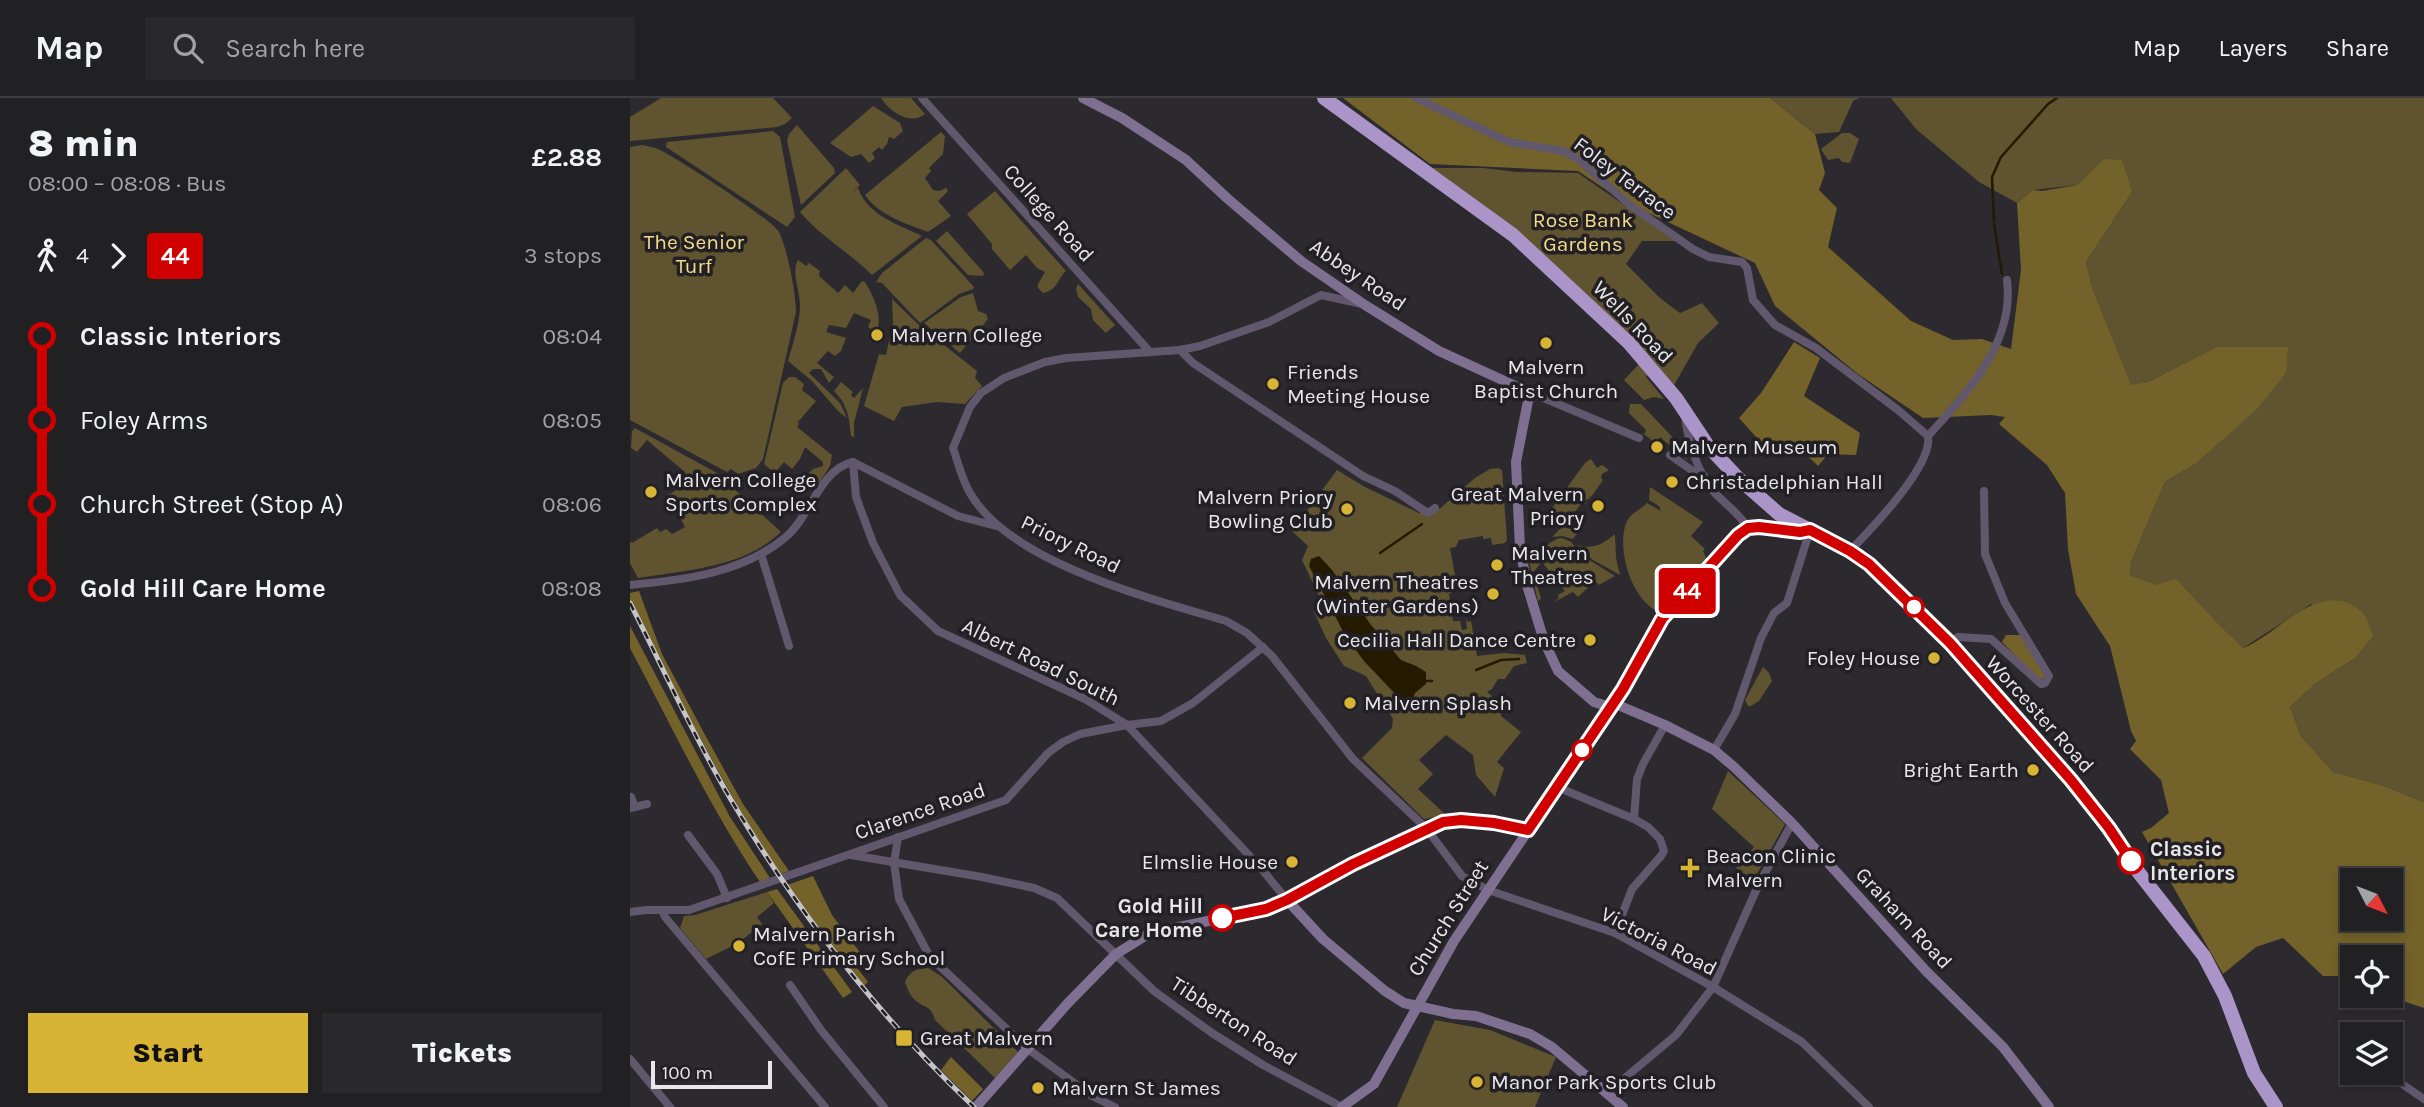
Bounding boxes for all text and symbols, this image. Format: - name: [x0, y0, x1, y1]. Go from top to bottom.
- search box: [145, 17, 635, 80]
- text: Map: [35, 29, 103, 67]
- icon: search: [169, 29, 207, 67]
- text: Search here: [225, 33, 365, 64]
- text: Map: [2133, 34, 2181, 62]
- text: Layers: [2219, 34, 2288, 62]
- text: Share: [2326, 34, 2389, 62]
- text: 8 min: [28, 121, 139, 166]
- street label: Foley Terrace: [1569, 132, 1681, 224]
- text: £2.88: [531, 142, 602, 173]
- street label: College Road: [999, 159, 1099, 267]
- text: 08:00 – 08:08 · Bus: [28, 170, 226, 197]
- park label: Rose Bank Gardens: [1533, 208, 1633, 256]
- park label: The Senior Turf: [644, 230, 745, 278]
- street label: Abbey Road: [1305, 234, 1411, 316]
- icon: walk: [28, 237, 66, 275]
- icon: forward: [99, 237, 137, 275]
- text: 4: [76, 242, 89, 269]
- text: 44: [161, 242, 189, 270]
- text: 3 stops: [524, 242, 602, 269]
- street label: Wells Road: [1588, 276, 1678, 368]
- text: Classic Interiors: [80, 321, 281, 352]
- text: 08:04: [542, 323, 602, 350]
- place label: Malvern College: [891, 323, 1042, 347]
- marker: Malvern College: [869, 327, 885, 343]
- marker: Malvern Baptist Church: [1538, 335, 1554, 351]
- place label: Malvern Baptist Church: [1474, 355, 1618, 403]
- place label: Friends Meeting House: [1287, 360, 1430, 408]
- marker: Friends Meeting House: [1265, 376, 1281, 392]
- text: Foley Arms: [80, 405, 208, 436]
- text: 08:05: [542, 407, 602, 434]
- place label: Malvern Museum: [1671, 435, 1838, 459]
- marker: Malvern Museum: [1649, 439, 1665, 455]
- place label: Malvern College Sports Complex: [665, 468, 817, 516]
- place label: Christadelphian Hall: [1686, 470, 1883, 494]
- marker: Christadelphian Hall: [1664, 474, 1680, 490]
- place label: Great Malvern Priory: [1451, 482, 1584, 530]
- marker: Malvern College Sports Complex: [643, 484, 659, 500]
- place label: Malvern Priory Bowling Club: [1197, 485, 1333, 533]
- text: Church Street (Stop A): [80, 489, 344, 520]
- text: 08:06: [542, 491, 602, 518]
- marker: Great Malvern Priory: [1590, 498, 1606, 514]
- marker: Malvern Priory Bowling Club: [1339, 501, 1355, 517]
- street label: Priory Road: [1017, 510, 1125, 578]
- place label: Malvern Theatres: [1511, 541, 1594, 589]
- marker: Malvern Theatres: [1489, 557, 1505, 573]
- line badge: 44: [1656, 568, 1718, 614]
- place label: Malvern Theatres (Winter Gardens): [1314, 570, 1479, 618]
- text: Gold Hill Care Home: [80, 573, 326, 604]
- text: 08:08: [541, 575, 602, 602]
- text: 44: [1673, 577, 1701, 605]
- marker: Malvern Theatres (Winter Gardens): [1485, 586, 1501, 602]
- unlabelled marker: [1904, 597, 1924, 617]
- street label: Albert Road South: [958, 613, 1124, 711]
- place label: Cecilia Hall Dance Centre: [1337, 628, 1576, 652]
- marker: Cecilia Hall Dance Centre: [1582, 632, 1598, 648]
- place label: Foley House: [1807, 646, 1920, 670]
- marker: Foley House: [1926, 650, 1942, 666]
- street label: Worcester Road: [1981, 650, 2099, 778]
- place label: Malvern Splash: [1364, 691, 1512, 715]
- marker: Malvern Splash: [1342, 695, 1358, 711]
- unlabelled marker: [1572, 740, 1592, 760]
- place label: Bright Earth: [1903, 758, 2019, 782]
- marker: Bright Earth: [2025, 762, 2041, 778]
- street label: Clarence Road: [852, 777, 988, 845]
- place label: Classic Interiors: [2150, 837, 2235, 885]
- place label: Beacon Clinic Malvern: [1706, 844, 1836, 892]
- marker: Classic Interiors: [2118, 848, 2144, 874]
- place label: Elmslie House: [1142, 850, 1278, 874]
- marker: Elmslie House: [1284, 854, 1300, 870]
- street label: Church Street: [1403, 856, 1493, 980]
- marker: Beacon Clinic Malvern: [1680, 858, 1700, 878]
- street label: Graham Road: [1851, 862, 1957, 974]
- north arrow: [2340, 868, 2403, 931]
- map controls: [2340, 868, 2403, 1085]
- place label: Gold Hill Care Home: [1095, 894, 1203, 942]
- street label: Victoria Road: [1597, 901, 1721, 981]
- marker: Gold Hill Care Home: [1209, 905, 1235, 931]
- place label: Malvern Parish CofE Primary School: [753, 922, 945, 970]
- marker: Malvern Parish CofE Primary School: [731, 938, 747, 954]
- button: locate: [2340, 945, 2403, 1008]
- street label: Tibberton Road: [1166, 971, 1302, 1071]
- button: Start: [28, 1013, 308, 1093]
- button: Tickets: [322, 1013, 602, 1093]
- button: layers: [2340, 1022, 2403, 1085]
- place label: Great Malvern: [920, 1026, 1053, 1050]
- marker: Great Malvern: [894, 1028, 914, 1048]
- scale bar: [651, 1058, 772, 1090]
- text: 100 m: [662, 1062, 713, 1084]
- place label: Manor Park Sports Club: [1491, 1070, 1717, 1094]
- marker: Manor Park Sports Club: [1469, 1074, 1485, 1090]
- place label: Malvern St James: [1052, 1076, 1221, 1100]
- marker: Malvern St James: [1030, 1080, 1046, 1096]

